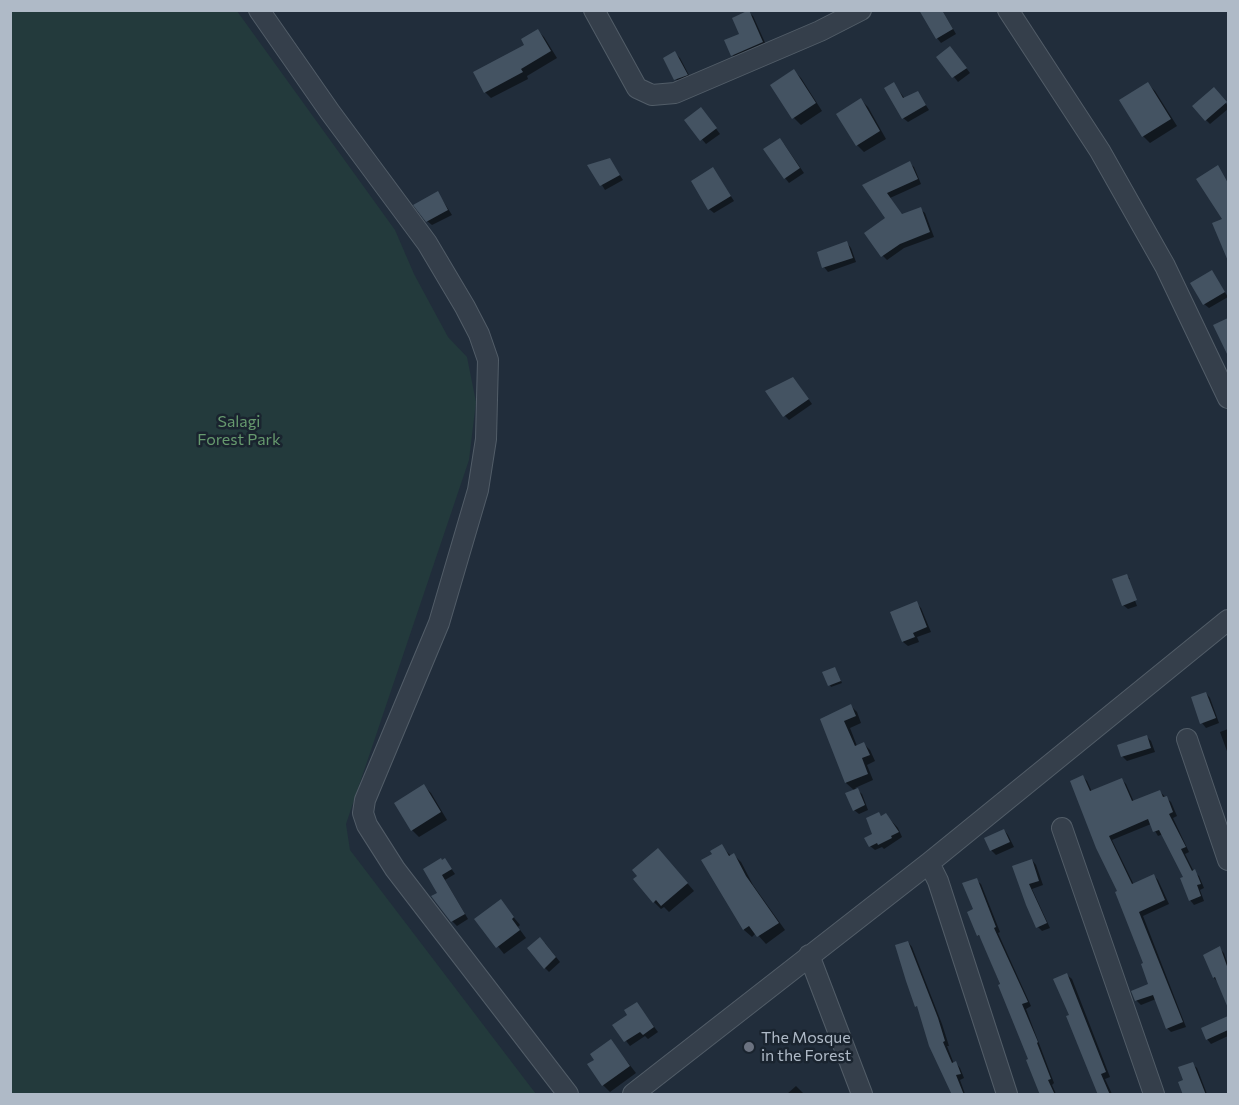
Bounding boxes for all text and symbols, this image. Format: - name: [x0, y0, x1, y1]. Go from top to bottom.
- park label: Salagi Forest Park: [197, 412, 281, 450]
- place label: The Mosque in the Forest: [761, 1028, 851, 1066]
- marker: The Mosque in the Forest: [742, 1040, 756, 1054]

